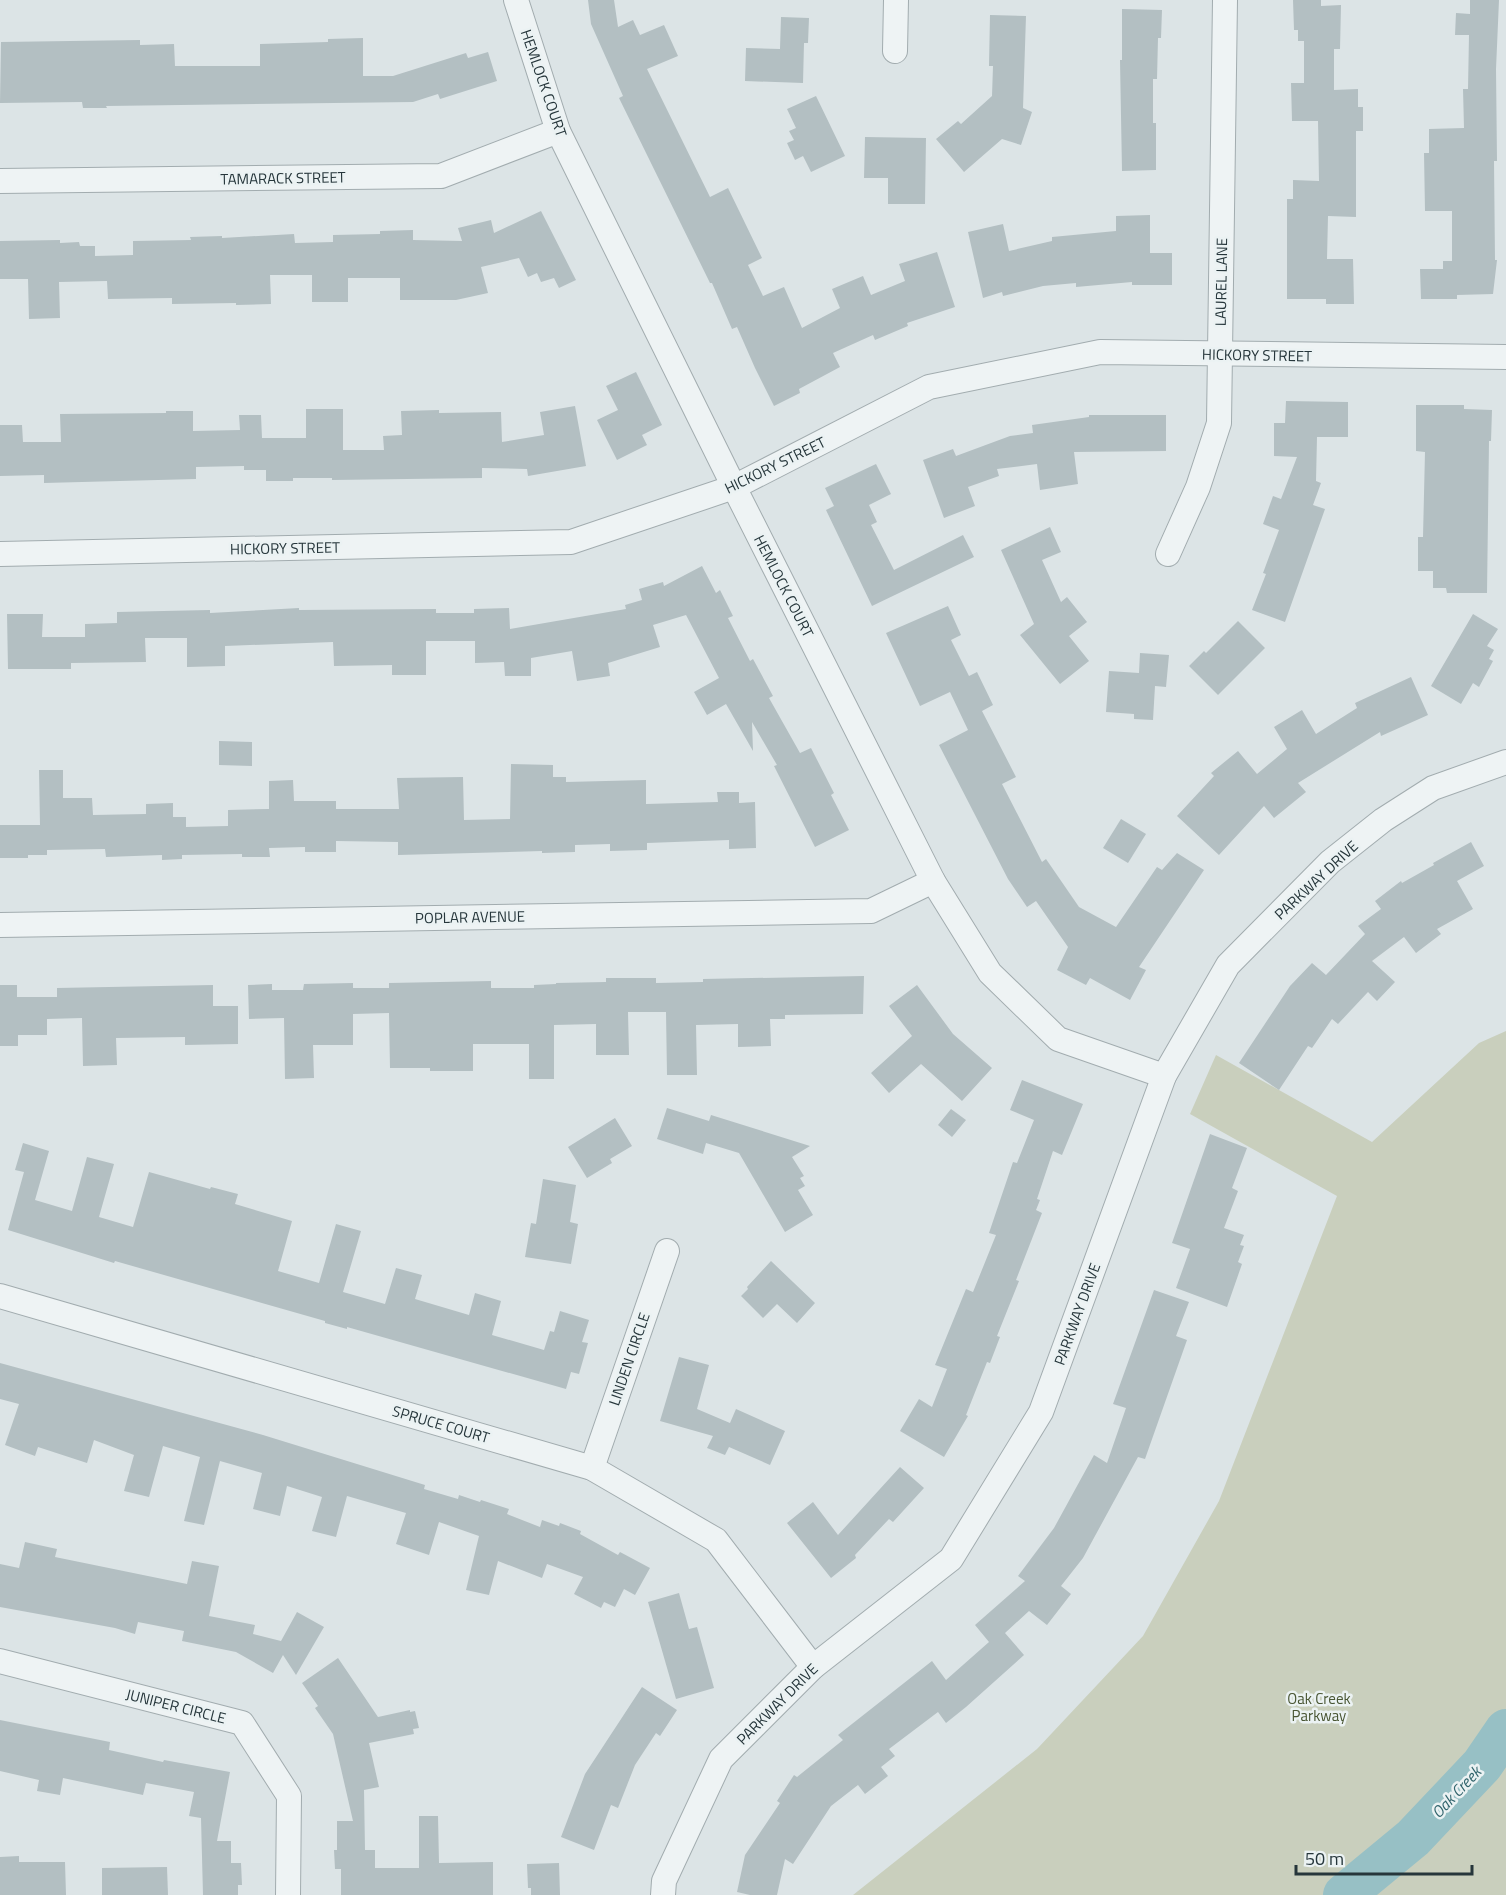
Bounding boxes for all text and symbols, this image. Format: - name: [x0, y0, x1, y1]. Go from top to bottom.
- street label: HEMLOCK COURT: [515, 26, 573, 140]
- street label: TAMARACK STREET: [220, 165, 346, 191]
- street label: LAUREL LANE: [1209, 238, 1233, 326]
- street label: HICKORY STREET: [1202, 343, 1312, 367]
- street label: HICKORY STREET: [720, 430, 830, 499]
- street label: HEMLOCK COURT: [748, 531, 820, 641]
- street label: HICKORY STREET: [230, 536, 340, 560]
- street label: PARKWAY DRIVE: [1269, 835, 1363, 925]
- street label: POPLAR AVENUE: [415, 905, 525, 929]
- street label: PARKWAY DRIVE: [1048, 1260, 1106, 1368]
- street label: LINDEN CIRCLE: [602, 1309, 656, 1409]
- street label: SPRUCE COURT: [390, 1399, 492, 1449]
- street label: PARKWAY DRIVE: [731, 1658, 823, 1750]
- street label: JUNIPER CIRCLE: [124, 1682, 228, 1730]
- park label: Oak Creek Parkway: [1287, 1687, 1351, 1727]
- water label: Oak Creek: [1426, 1759, 1488, 1823]
- scale bar: [1296, 1838, 1472, 1876]
- text: 50 m: [1305, 1845, 1344, 1872]

